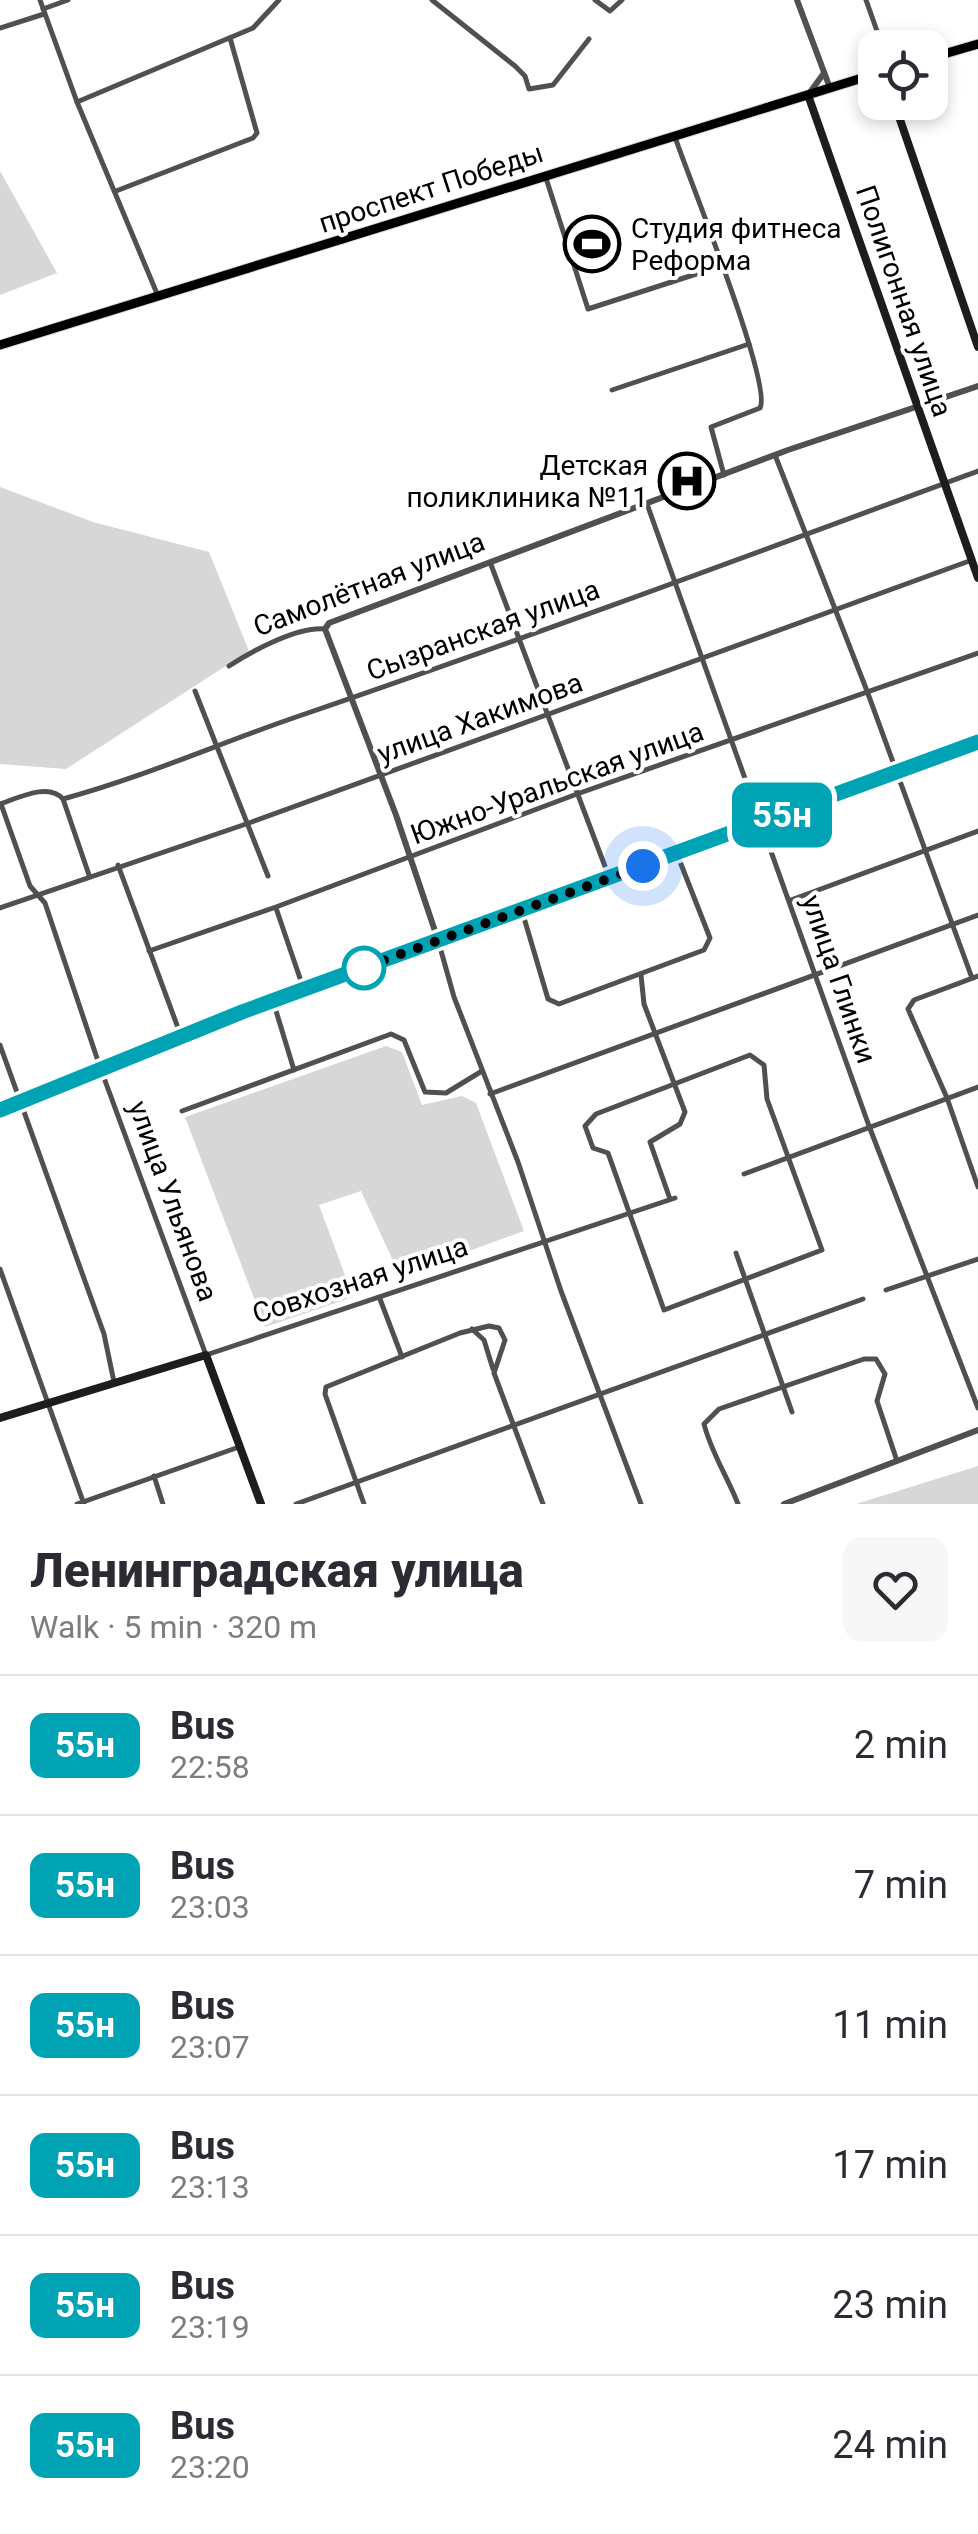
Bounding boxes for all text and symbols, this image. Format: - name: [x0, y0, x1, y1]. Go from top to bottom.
- map controls: [858, 30, 948, 120]
- button: locate: [858, 30, 948, 120]
- street label: проспект Победы: [315, 136, 547, 240]
- street label: Полигонная улица: [849, 181, 959, 421]
- place label: Студия фитнеса Реформа: [631, 212, 842, 277]
- sports icon: Студия фитнеса Реформа: [562, 214, 622, 274]
- place label: Детская поликлиника №11: [406, 449, 648, 514]
- hospital icon: Детская поликлиника №11: [657, 451, 717, 511]
- street label: Самолётная улица: [249, 525, 489, 643]
- street label: Сызранская улица: [362, 573, 604, 687]
- street label: улица Хакимова: [373, 666, 587, 770]
- street label: Южно-Уральская улица: [406, 715, 708, 851]
- line badge: 55н: [724, 782, 840, 848]
- text: 55н: [752, 795, 812, 836]
- your location: [618, 841, 668, 891]
- street label: улица Глинки: [795, 890, 883, 1068]
- unlabelled marker: [343, 947, 385, 989]
- street label: улица Ульянова: [121, 1096, 225, 1306]
- street label: Совхозная улица: [248, 1230, 472, 1330]
- button: heart: [843, 1537, 948, 1642]
- text: Ленинградская улица: [30, 1542, 524, 1599]
- text: Walk · 5 min · 320 m: [30, 1608, 317, 1646]
- text: Bus: [170, 1704, 235, 1748]
- text: 2 min: [854, 1723, 948, 1767]
- text: 55н: [55, 1725, 115, 1766]
- text: 22:58: [170, 1748, 250, 1786]
- text: Bus: [170, 1844, 235, 1888]
- text: 7 min: [854, 1863, 948, 1907]
- text: 55н: [55, 1865, 115, 1906]
- text: 23:03: [170, 1888, 250, 1926]
- text: Bus: [170, 1984, 235, 2028]
- text: 11 min: [832, 2003, 948, 2047]
- text: 55н: [55, 2005, 115, 2046]
- text: 23:07: [170, 2028, 250, 2066]
- text: Bus: [170, 2124, 235, 2168]
- text: 17 min: [832, 2143, 948, 2187]
- text: 55н: [55, 2145, 115, 2186]
- text: 23:13: [170, 2168, 250, 2206]
- text: Bus: [170, 2264, 235, 2308]
- text: 23 min: [832, 2283, 948, 2327]
- text: 55н: [55, 2285, 115, 2326]
- text: 23:19: [170, 2308, 250, 2346]
- text: Bus: [170, 2404, 235, 2448]
- text: 24 min: [832, 2423, 948, 2467]
- text: 55н: [55, 2425, 115, 2466]
- text: 23:20: [170, 2448, 250, 2486]

